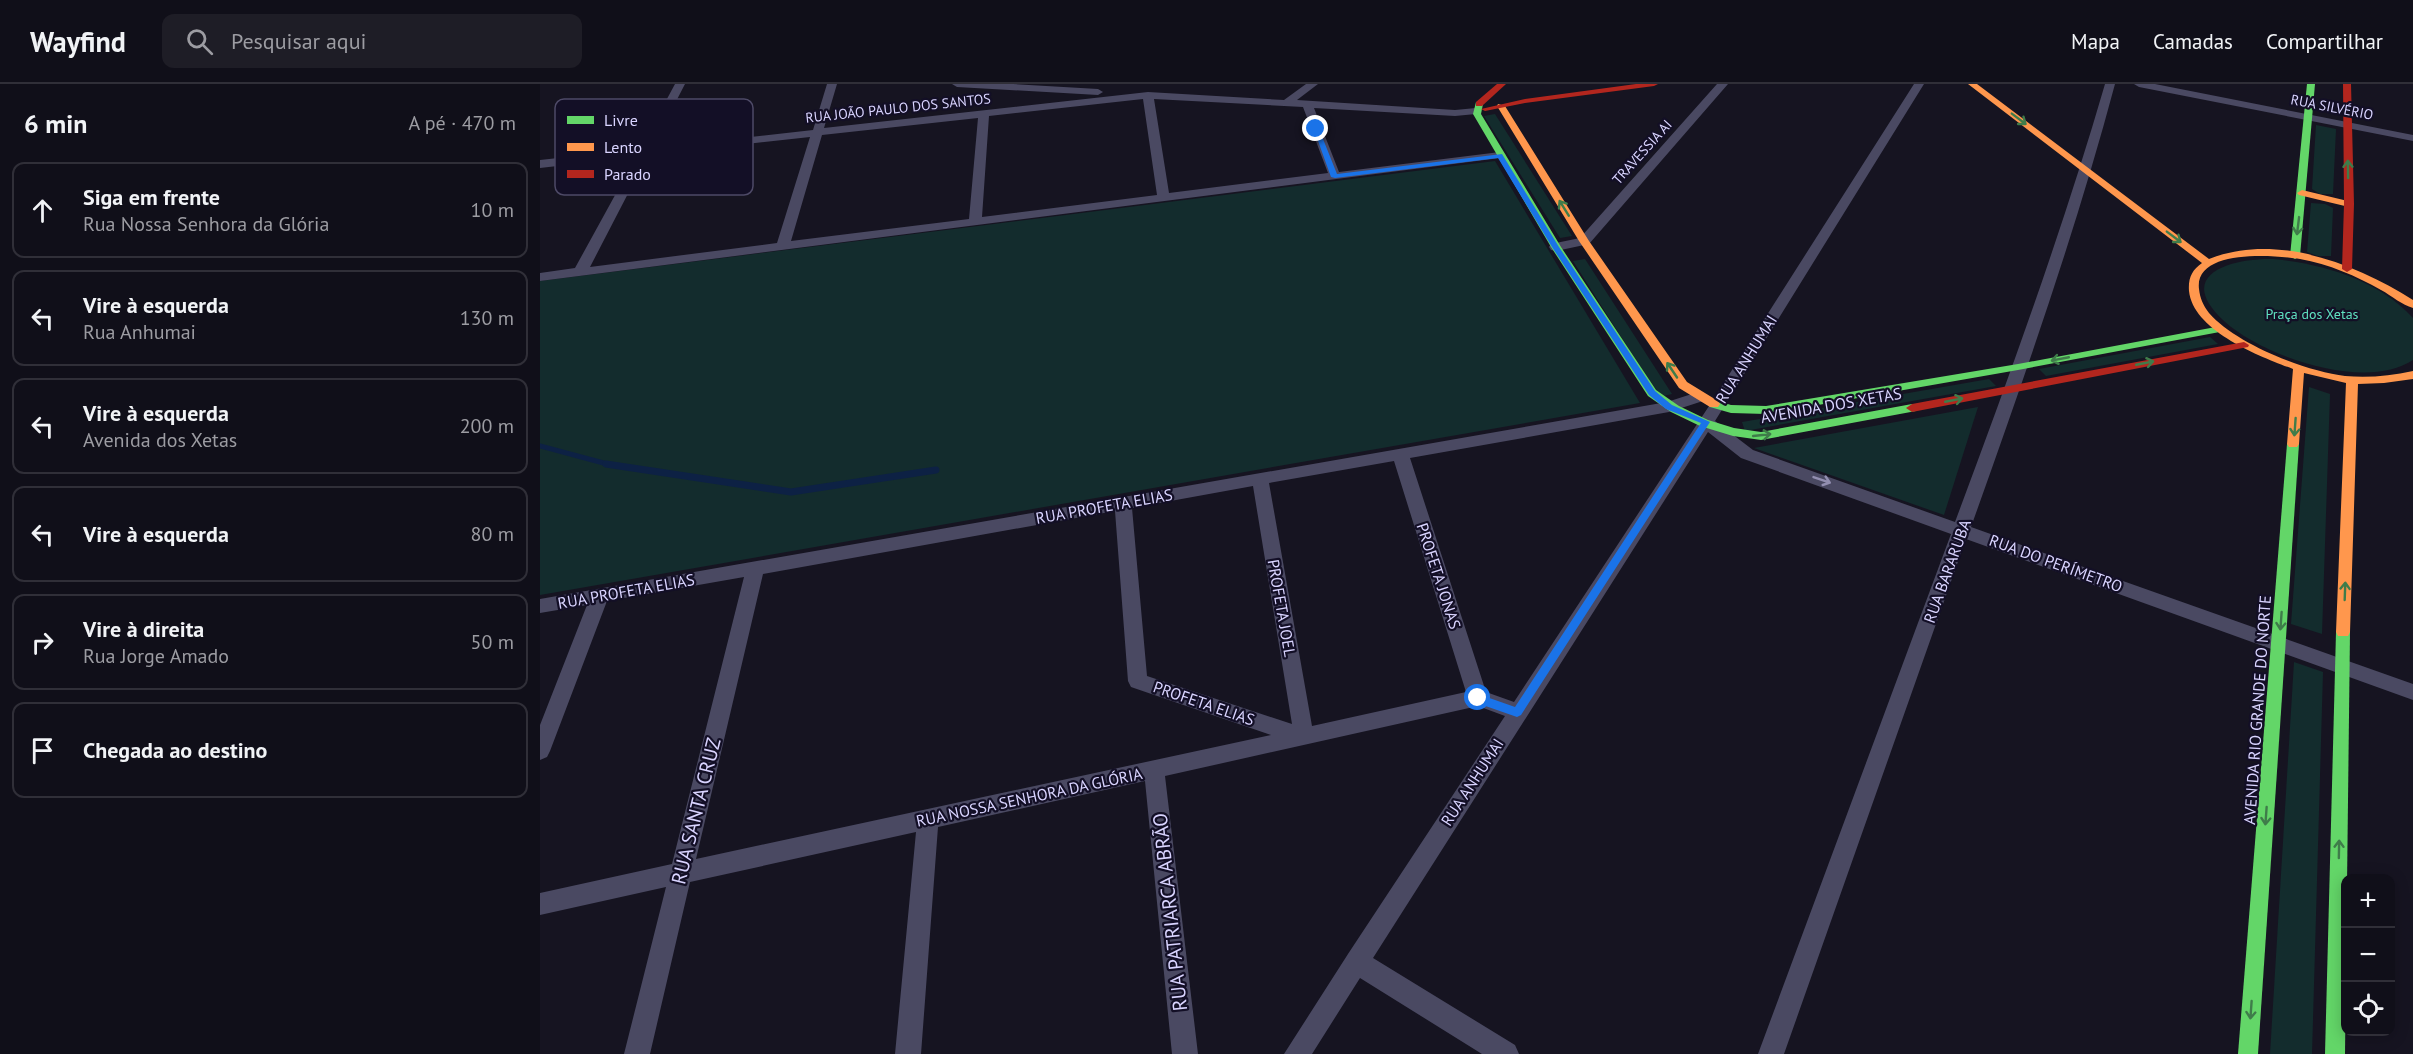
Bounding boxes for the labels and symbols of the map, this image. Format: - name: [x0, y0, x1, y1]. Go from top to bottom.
- street label: RUA JOÃO PAULO DOS SANTOS: [804, 89, 992, 127]
- street label: RUA SILVÉRIO: [2289, 90, 2375, 124]
- legend: [555, 99, 753, 195]
- text: Livre: [604, 110, 638, 130]
- one-way arrow: [2011, 113, 2027, 126]
- route end: [1302, 115, 1328, 141]
- street label: TRAVESSIA AI: [1608, 116, 1676, 188]
- text: Lento: [604, 137, 642, 157]
- one-way arrow: [2343, 159, 2354, 179]
- text: Parado: [604, 164, 651, 184]
- one-way arrow: [1557, 200, 1569, 217]
- one-way arrow: [2293, 216, 2304, 235]
- one-way arrow: [2166, 231, 2182, 244]
- park label: Praça dos Xetas: [2266, 305, 2359, 323]
- street label: RUA ANHUMAI: [1711, 311, 1781, 407]
- one-way arrow: [2051, 354, 2071, 365]
- one-way arrow: [2135, 357, 2155, 368]
- one-way arrow: [1666, 363, 1678, 379]
- street label: AVENIDA DOS XETAS: [1759, 383, 1903, 427]
- one-way arrow: [1944, 394, 1963, 405]
- one-way arrow: [2289, 416, 2300, 436]
- one-way arrow: [1752, 429, 1772, 440]
- one-way arrow: [1812, 475, 1831, 486]
- street label: RUA PROFETA ELIAS: [1034, 484, 1174, 528]
- street label: RUA BARARUBA: [1919, 516, 1975, 626]
- street label: PROFETA JONAS: [1412, 520, 1466, 632]
- street label: RUA DO PERÍMETRO: [1987, 530, 2125, 596]
- street label: PROFETA JOEL: [1264, 558, 1300, 658]
- street label: RUA PROFETA ELIAS: [556, 569, 696, 613]
- one-way arrow: [2339, 581, 2350, 601]
- street label: AVENIDA RIO GRANDE DO NORTE: [2239, 595, 2275, 825]
- one-way arrow: [2275, 611, 2286, 631]
- street label: PROFETA ELIAS: [1151, 676, 1257, 730]
- route start: [1464, 684, 1490, 710]
- street label: RUA ANHUMAI: [1436, 734, 1508, 830]
- street label: RUA SANTA CRUZ: [665, 735, 727, 887]
- street label: RUA NOSSA SENHORA DA GLÓRIA: [914, 763, 1145, 831]
- one-way arrow: [2260, 805, 2271, 825]
- street label: RUA PATRIARCA ABRÃO: [1147, 812, 1193, 1012]
- one-way arrow: [2333, 839, 2344, 859]
- one-way arrow: [2246, 1000, 2257, 1020]

